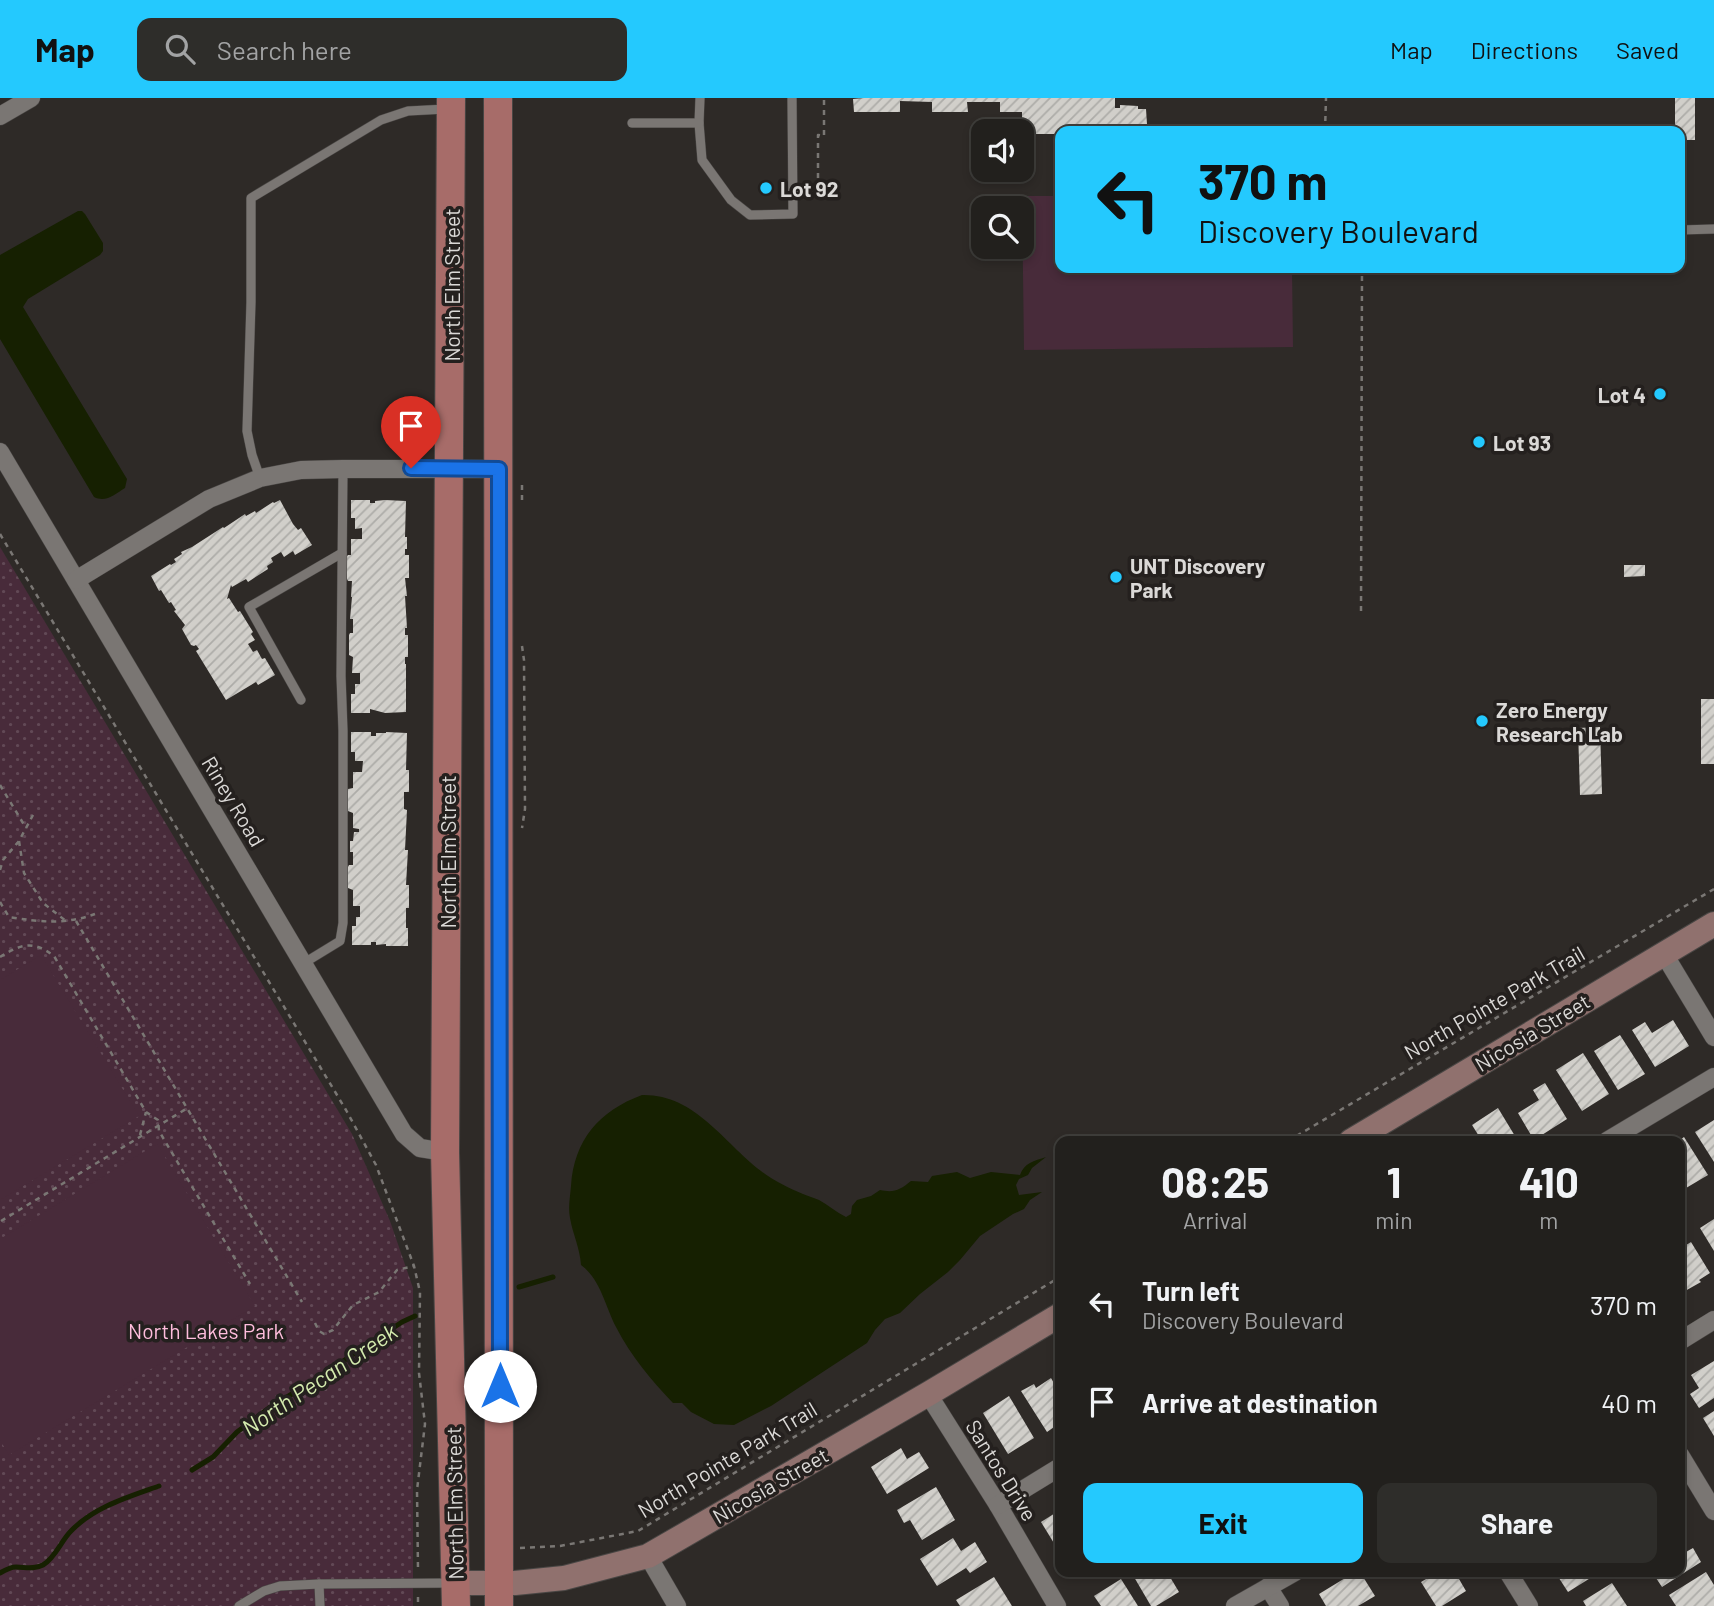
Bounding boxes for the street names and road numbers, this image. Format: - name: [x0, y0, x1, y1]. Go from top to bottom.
- street label: North Elm Street: [439, 208, 464, 362]
- street label: Riney Road: [197, 751, 271, 851]
- street label: North Elm Street: [435, 775, 460, 929]
- street label: North Pointe Park Trail: [1399, 940, 1589, 1064]
- street label: Nicosia Street: [1470, 988, 1594, 1076]
- street label: North Pointe Park Trail: [633, 1396, 821, 1522]
- street label: Santos Drive: [961, 1415, 1043, 1525]
- street label: North Elm Street: [440, 1426, 468, 1580]
- street label: Nicosia Street: [708, 1442, 832, 1528]

